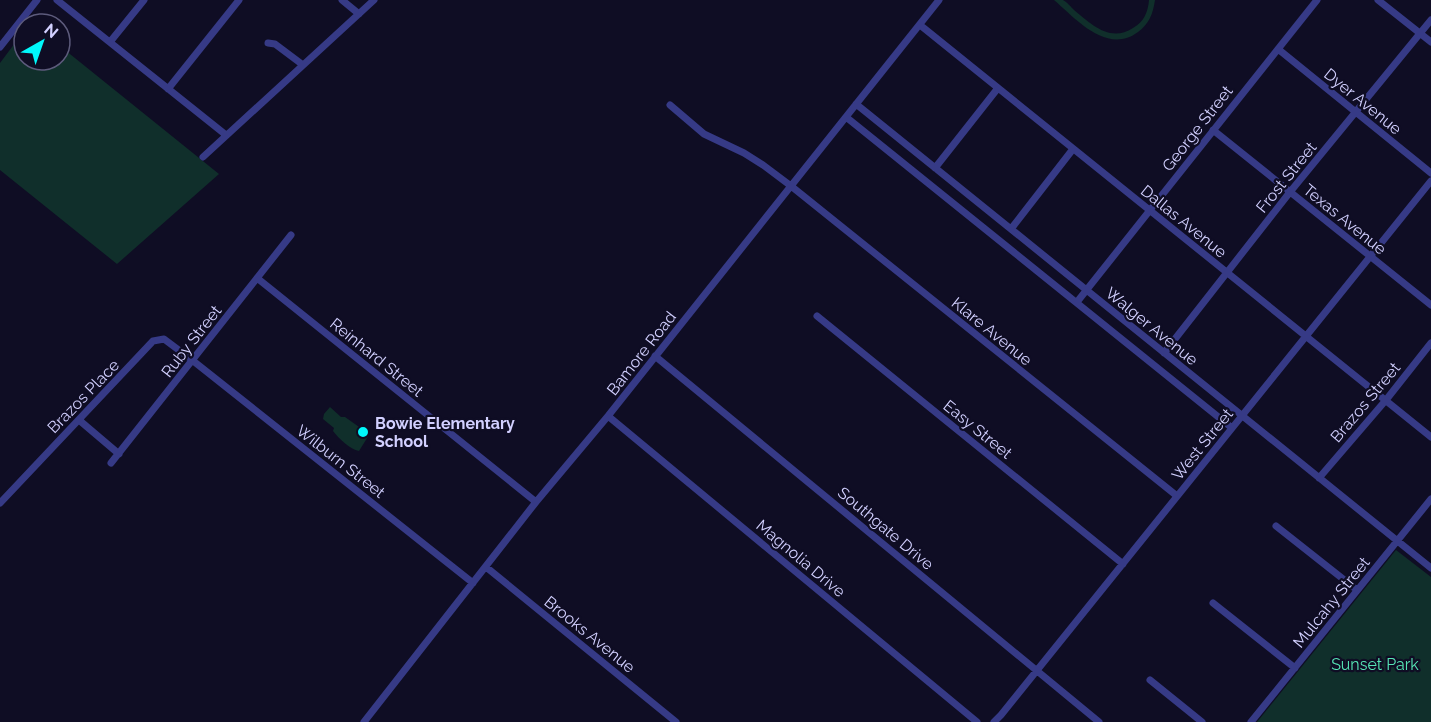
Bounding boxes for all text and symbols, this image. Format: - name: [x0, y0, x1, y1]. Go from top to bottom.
- north arrow: [12, 12, 72, 72]
- text: N: [41, 20, 62, 42]
- street label: Dyer Avenue: [1320, 64, 1405, 138]
- street label: George Street: [1158, 81, 1237, 175]
- street label: Frost Street: [1252, 138, 1321, 216]
- street label: Texas Avenue: [1299, 180, 1390, 259]
- street label: Dallas Avenue: [1137, 181, 1230, 262]
- street label: Walger Avenue: [1102, 283, 1202, 369]
- street label: Klare Avenue: [948, 293, 1036, 370]
- street label: Ruby Street: [157, 301, 226, 381]
- street label: Bamore Road: [603, 308, 680, 399]
- street label: Reinhard Street: [326, 314, 428, 401]
- street label: Brazos Place: [43, 356, 123, 437]
- street label: Brazos Street: [1326, 358, 1405, 446]
- street label: Easy Street: [940, 396, 1016, 463]
- street label: West Street: [1168, 404, 1237, 484]
- place label: Bowie Elementary School: [375, 414, 515, 451]
- street label: Wilburn Street: [293, 421, 389, 502]
- marker: Bowie Elementary School: [356, 425, 370, 439]
- street label: Southgate Drive: [834, 483, 937, 574]
- street label: Magnolia Drive: [752, 516, 849, 601]
- street label: Mulcahy Street: [1289, 553, 1374, 652]
- street label: Brooks Avenue: [541, 592, 639, 677]
- park label: Sunset Park: [1331, 655, 1419, 674]

